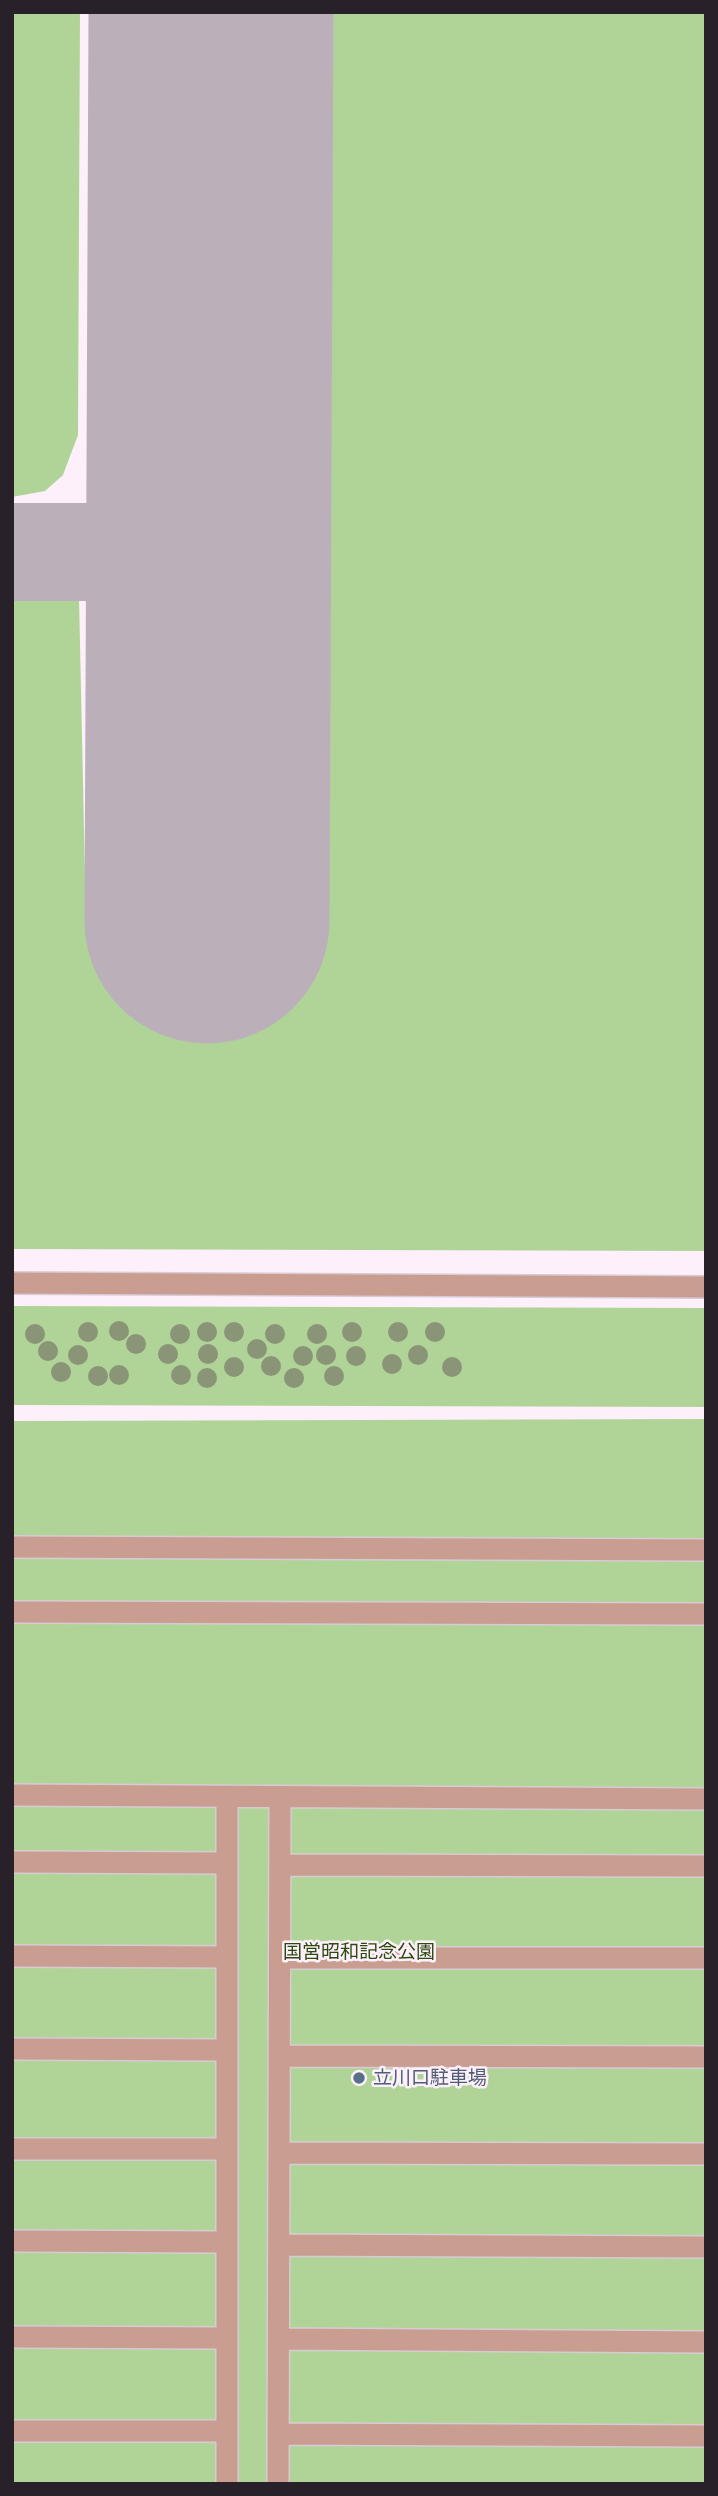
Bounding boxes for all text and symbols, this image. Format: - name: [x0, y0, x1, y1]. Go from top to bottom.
- park label: 国営昭和記念公園: [283, 1941, 435, 1963]
- place label: 立川口駐車場: [373, 2067, 487, 2089]
- marker: 立川口駐車場: [351, 2070, 367, 2086]

